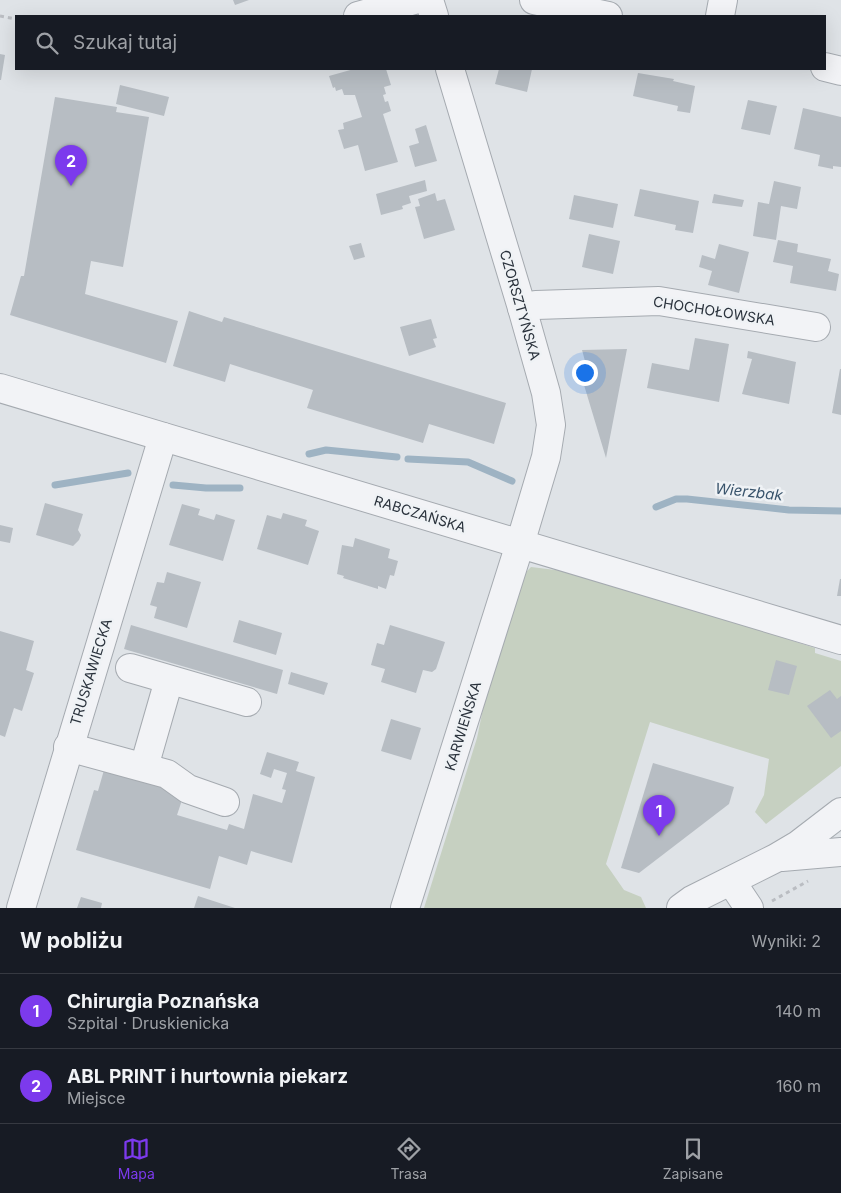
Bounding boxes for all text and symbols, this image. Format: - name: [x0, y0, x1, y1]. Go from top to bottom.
- search box: [15, 15, 826, 70]
- icon: search: [33, 29, 61, 57]
- text: Szukaj tutaj: [73, 31, 177, 54]
- pin: 2: [55, 145, 87, 186]
- street label: CZORSZTYŃSKA: [497, 248, 544, 362]
- street label: CHOCHOŁOWSKA: [652, 292, 777, 329]
- your location: [572, 360, 598, 386]
- water label: Wierzbak: [714, 479, 784, 505]
- street label: RABCZAŃSKA: [372, 491, 468, 536]
- street label: TRUSKAWIECKA: [66, 616, 115, 727]
- street label: KARWIEŃSKA: [441, 679, 484, 773]
- pin: 1: [643, 795, 675, 836]
- text: W pobliżu: [20, 928, 123, 953]
- text: Wyniki: 2: [751, 931, 821, 951]
- text: Chirurgia Poznańska: [67, 990, 259, 1013]
- text: 1: [33, 1001, 39, 1021]
- text: 140 m: [776, 1001, 821, 1021]
- text: Szpital · Druskienicka: [67, 1013, 229, 1033]
- text: ABL PRINT i hurtownia piekarz: [67, 1065, 348, 1088]
- text: 2: [31, 1076, 41, 1096]
- text: 160 m: [776, 1076, 821, 1096]
- text: Miejsce: [67, 1088, 125, 1108]
- tab: Mapa: [118, 1135, 155, 1182]
- tab: Trasa: [391, 1135, 427, 1182]
- tab: Zapisane: [663, 1135, 723, 1182]

